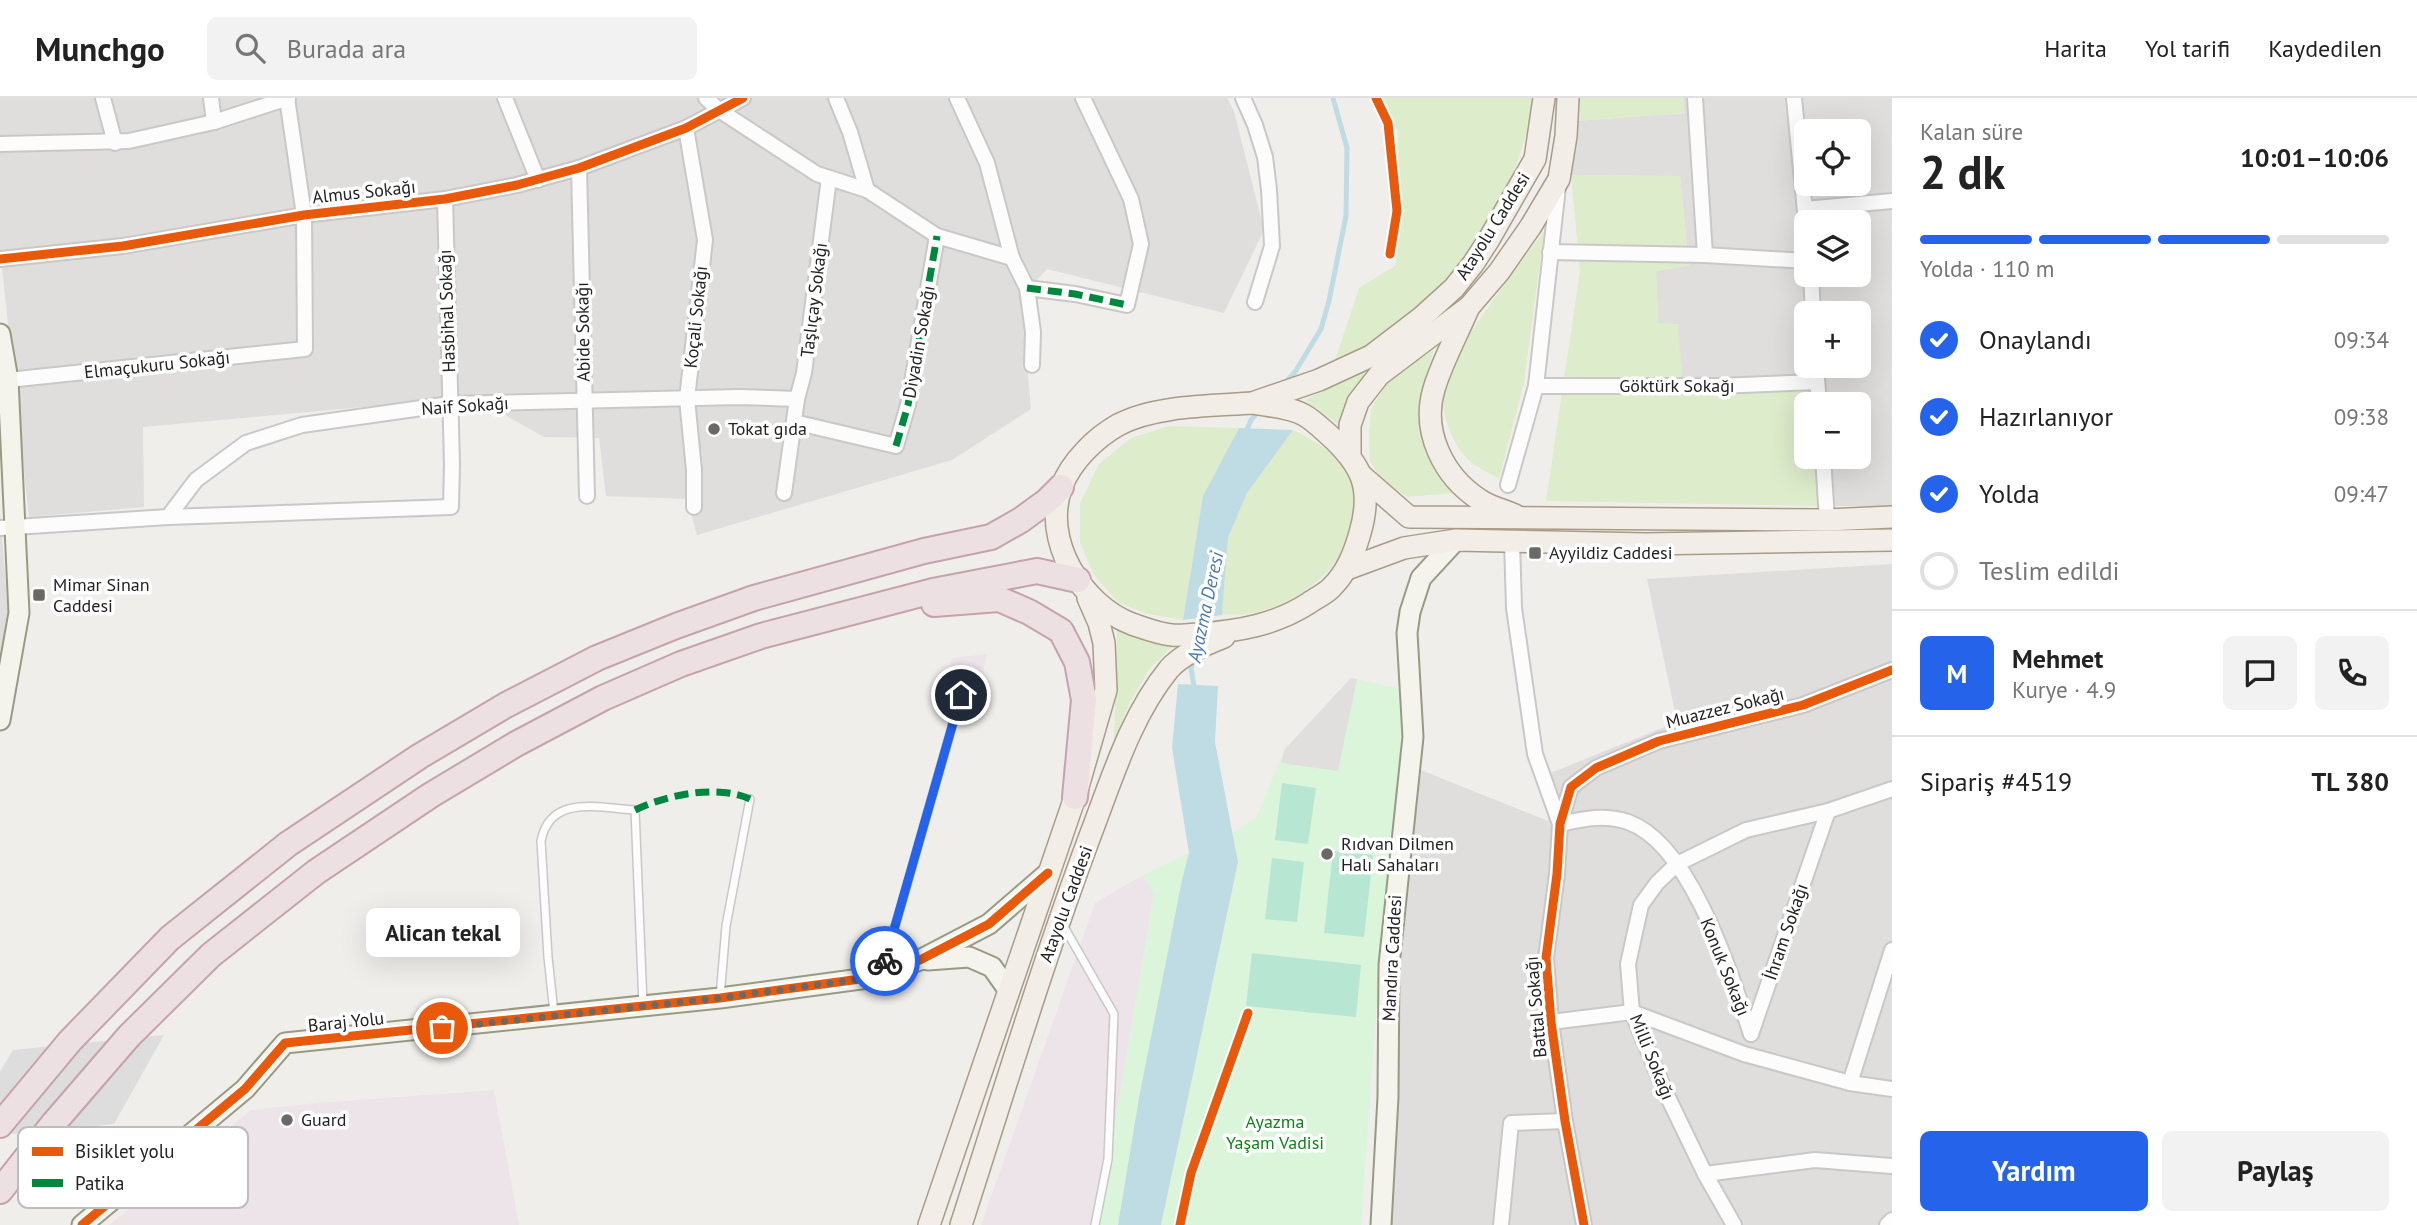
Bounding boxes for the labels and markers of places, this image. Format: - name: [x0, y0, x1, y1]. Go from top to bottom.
- place label: Tokat gıda: [728, 417, 807, 440]
- marker: Tokat gıda: [706, 421, 722, 437]
- place label: Ayyildiz Caddesi: [1549, 541, 1673, 564]
- marker: Ayyildiz Caddesi: [1527, 545, 1543, 561]
- place label: Mimar Sinan Caddesi: [53, 573, 150, 617]
- marker: Mimar Sinan Caddesi: [31, 587, 47, 603]
- pin: [931, 665, 991, 725]
- place label: Rıdvan Dilmen Halı Sahaları: [1341, 832, 1454, 876]
- marker: Rıdvan Dilmen Halı Sahaları: [1319, 846, 1335, 862]
- callout: Alican tekal: [365, 909, 519, 958]
- pin: [412, 998, 472, 1058]
- place label: Guard: [301, 1108, 346, 1131]
- marker: Guard: [279, 1112, 295, 1128]

